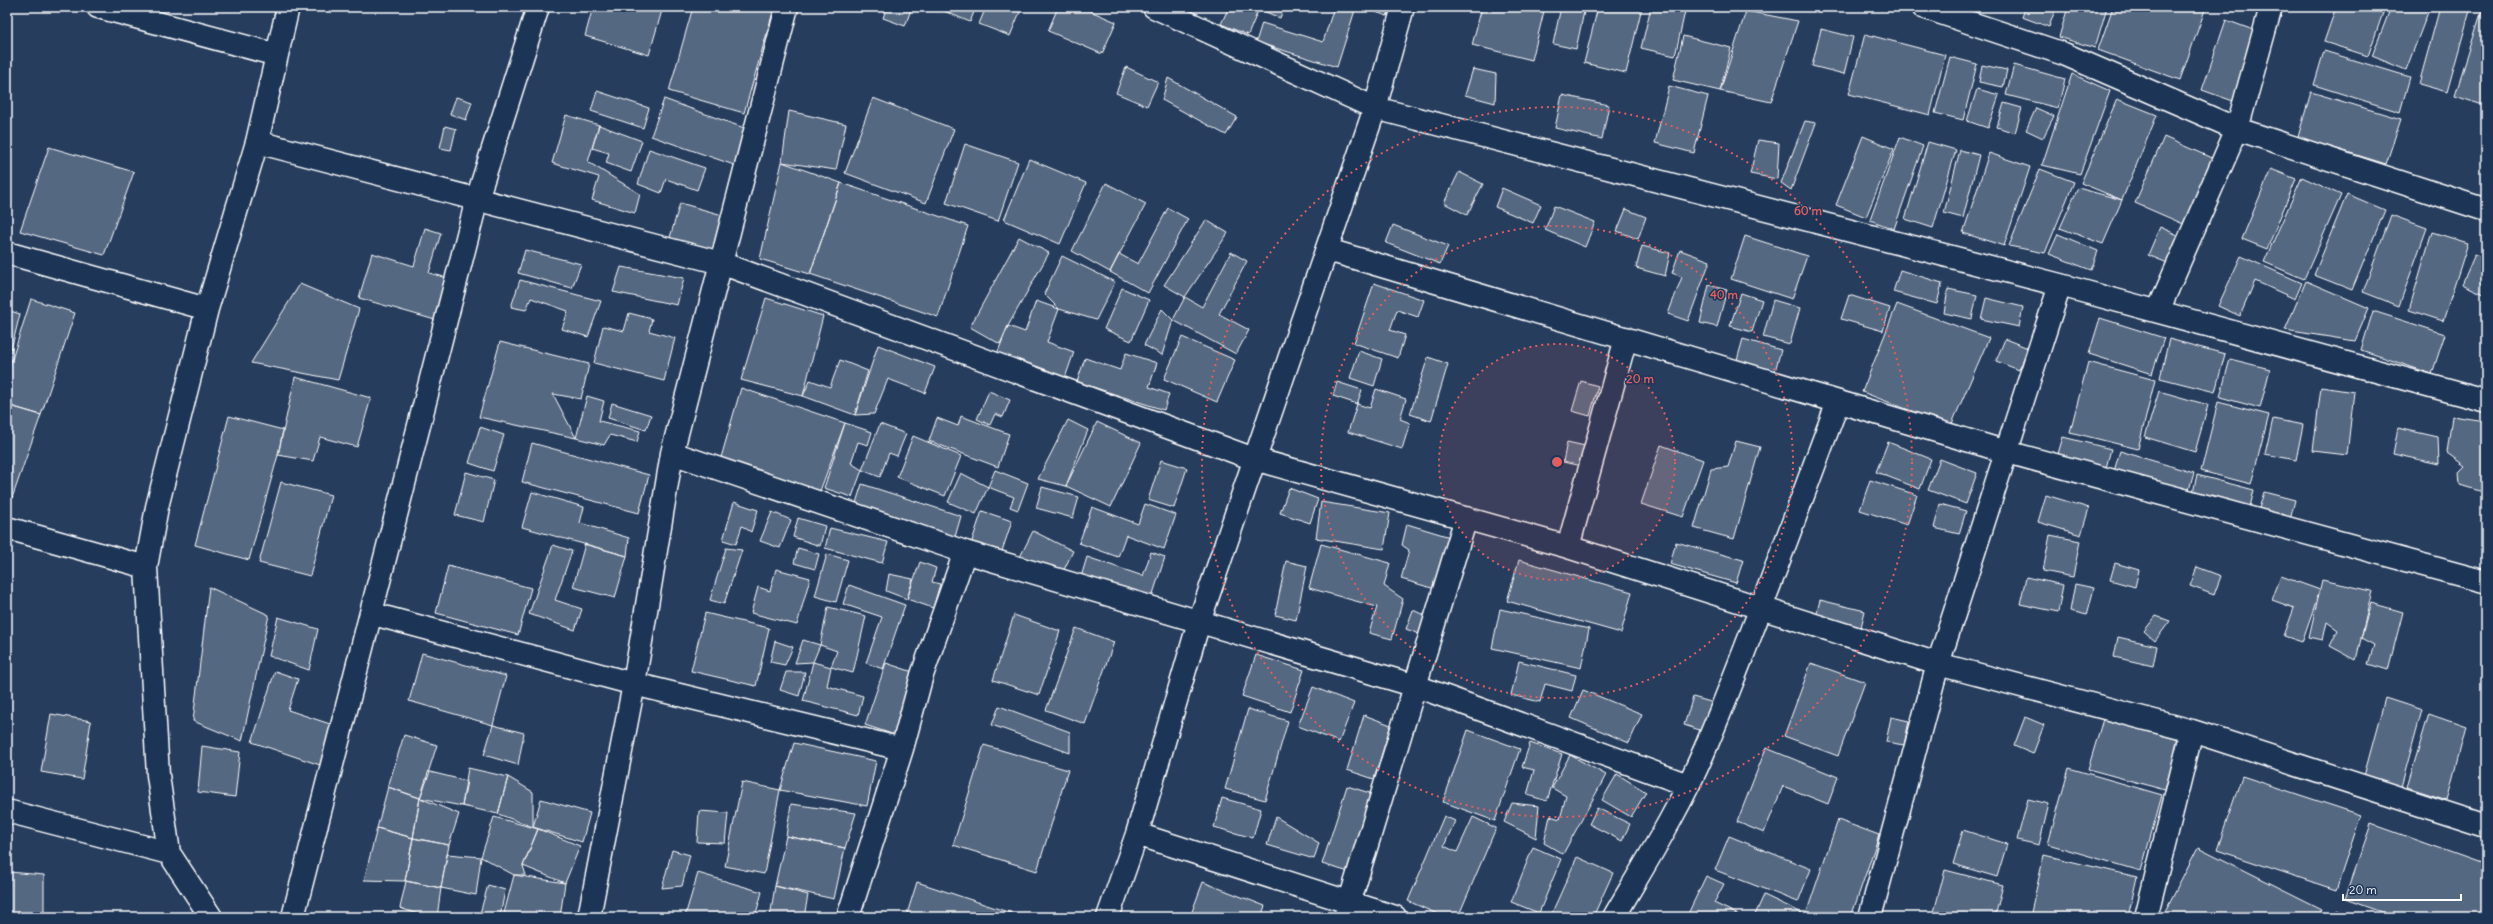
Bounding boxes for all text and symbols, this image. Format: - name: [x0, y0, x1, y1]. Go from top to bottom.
- text: 60 m: [1794, 203, 1823, 218]
- text: 40 m: [1710, 287, 1739, 302]
- text: 20 m: [1626, 371, 1654, 386]
- centre of rings: [1550, 455, 1564, 469]
- scale bar: [2343, 876, 2461, 902]
- text: 20 m: [2349, 882, 2377, 897]

